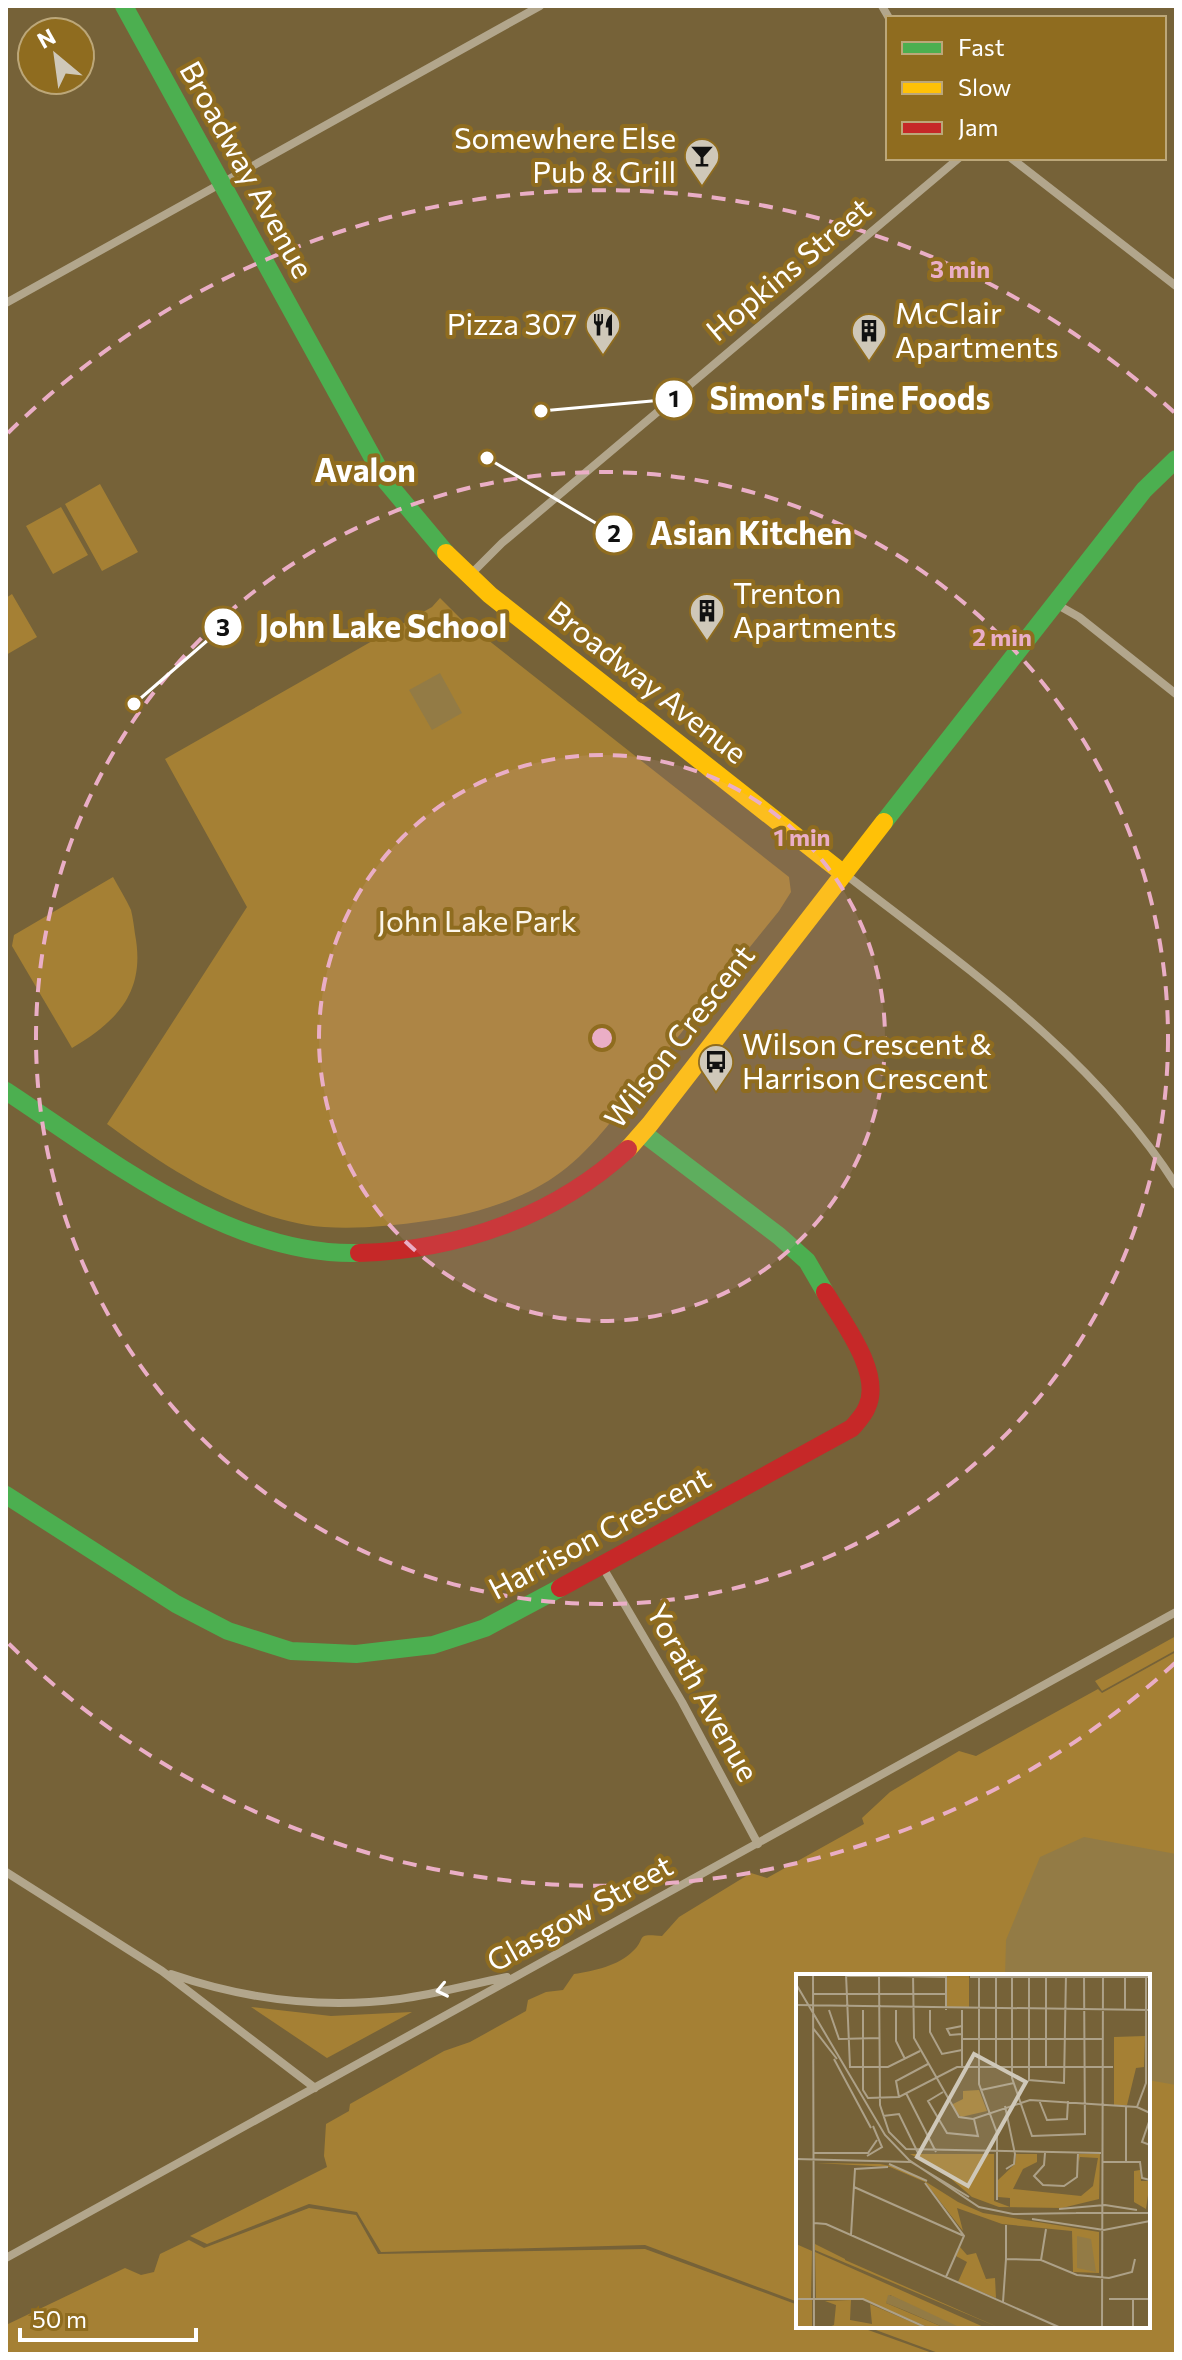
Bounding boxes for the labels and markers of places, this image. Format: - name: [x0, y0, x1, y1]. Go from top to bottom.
- place label: Somewhere Else Pub & Grill: [454, 118, 676, 189]
- bar icon: Somewhere Else Pub & Grill: [683, 137, 721, 187]
- place label: McClair Apartments: [895, 293, 1059, 364]
- place label: Pizza 307: [447, 304, 577, 341]
- restaurant icon: Pizza 307: [584, 306, 622, 356]
- building icon: McClair Apartments: [850, 312, 888, 362]
- callout: Simon's Fine Foods: [654, 371, 1007, 427]
- callout: Asian Kitchen: [594, 506, 869, 562]
- place label: Trenton Apartments: [733, 573, 897, 644]
- building icon: Trenton Apartments: [688, 592, 726, 642]
- callout: John Lake School: [203, 599, 523, 655]
- centre of rings: [588, 1024, 616, 1052]
- place label: Wilson Crescent & Harrison Crescent: [742, 1024, 992, 1095]
- bus stop icon: Wilson Crescent & Harrison Crescent: [697, 1043, 735, 1093]

